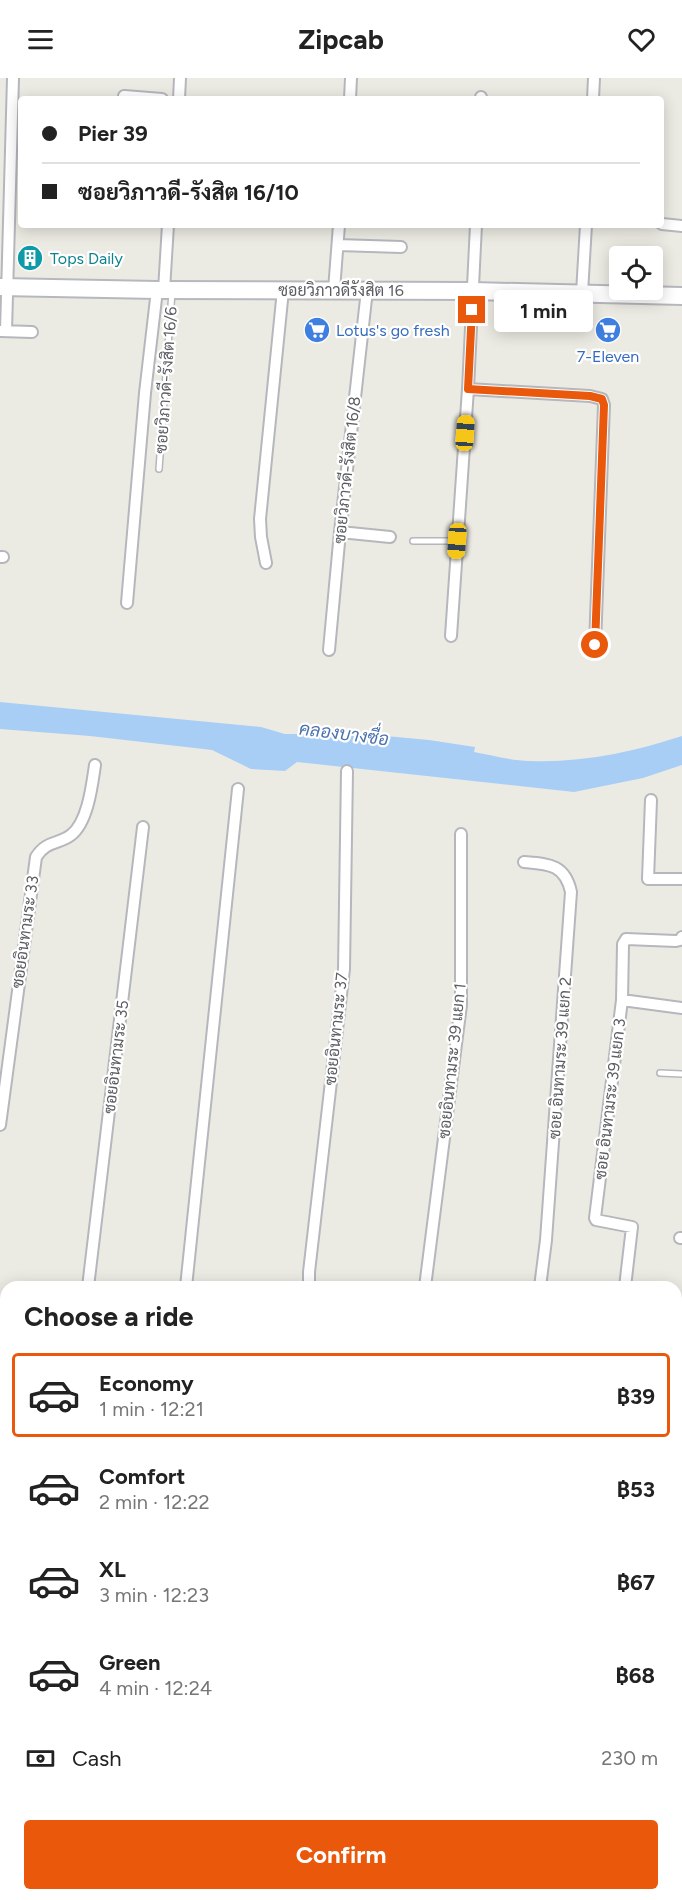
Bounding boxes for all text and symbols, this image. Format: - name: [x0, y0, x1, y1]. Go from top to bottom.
- icon: menu: [24, 23, 57, 56]
- text: Zipcab: [298, 23, 384, 56]
- icon: heart: [625, 23, 658, 56]
- text: Pier 39: [78, 120, 148, 147]
- text: ซอยวิภาวดี-รังสิต 16/10: [78, 179, 299, 206]
- building icon: Tops Daily: [15, 243, 45, 273]
- map controls: [609, 246, 663, 300]
- button: locate: [609, 246, 663, 300]
- place label: Tops Daily: [50, 249, 123, 268]
- street label: ซอยวิภาวดีรังสิต 16: [278, 279, 404, 300]
- callout: 1 min: [493, 289, 592, 331]
- route end: [458, 296, 485, 323]
- text: 1 min: [520, 299, 567, 323]
- street label: ซอยวิภาวดี-รังสิต 16/6: [149, 306, 181, 454]
- supermarket icon: Lotus's go fresh: [302, 315, 332, 345]
- supermarket icon: 7-Eleven: [593, 315, 623, 345]
- place label: Lotus's go fresh: [336, 321, 450, 340]
- place label: 7-Eleven: [577, 347, 639, 366]
- street label: ซอยวิภาวดี-รังสิต 16/8: [328, 395, 364, 545]
- car: [455, 414, 475, 452]
- car: [447, 522, 467, 560]
- route start: [581, 631, 608, 658]
- water label: คลองบางซื่อ: [298, 713, 391, 750]
- street label: ซอยอินทามระ 33: [8, 874, 42, 990]
- street label: ซอยอินทามระ 37: [321, 971, 351, 1086]
- street label: ซอย อินทามระ 39 แยก 2: [545, 976, 575, 1140]
- street label: ซอยอินทามระ 39 แยก 1: [434, 982, 470, 1140]
- street label: ซอยอินทามระ 35: [100, 999, 132, 1115]
- street label: ซอย อินทามระ 39 แยก 3: [591, 1017, 629, 1181]
- text: Choose a ride: [24, 1300, 193, 1333]
- icon: car: [27, 1368, 81, 1422]
- text: Economy: [99, 1370, 194, 1397]
- text: ฿39: [617, 1383, 655, 1410]
- text: 1 min · 12:21: [99, 1397, 204, 1421]
- icon: car: [27, 1461, 81, 1515]
- text: Comfort: [99, 1463, 185, 1490]
- text: ฿53: [617, 1476, 655, 1503]
- text: 2 min · 12:22: [99, 1490, 210, 1514]
- icon: car: [27, 1554, 81, 1608]
- text: XL: [99, 1556, 126, 1583]
- text: ฿67: [617, 1569, 655, 1596]
- text: 3 min · 12:23: [99, 1583, 209, 1607]
- icon: car: [27, 1647, 81, 1701]
- text: Green: [99, 1649, 161, 1676]
- text: ฿68: [616, 1662, 655, 1689]
- text: 4 min · 12:24: [99, 1676, 212, 1700]
- icon: cash: [24, 1742, 57, 1775]
- text: Cash: [72, 1745, 122, 1772]
- text: 230 m: [601, 1746, 658, 1770]
- button: Confirm: [24, 1820, 658, 1889]

